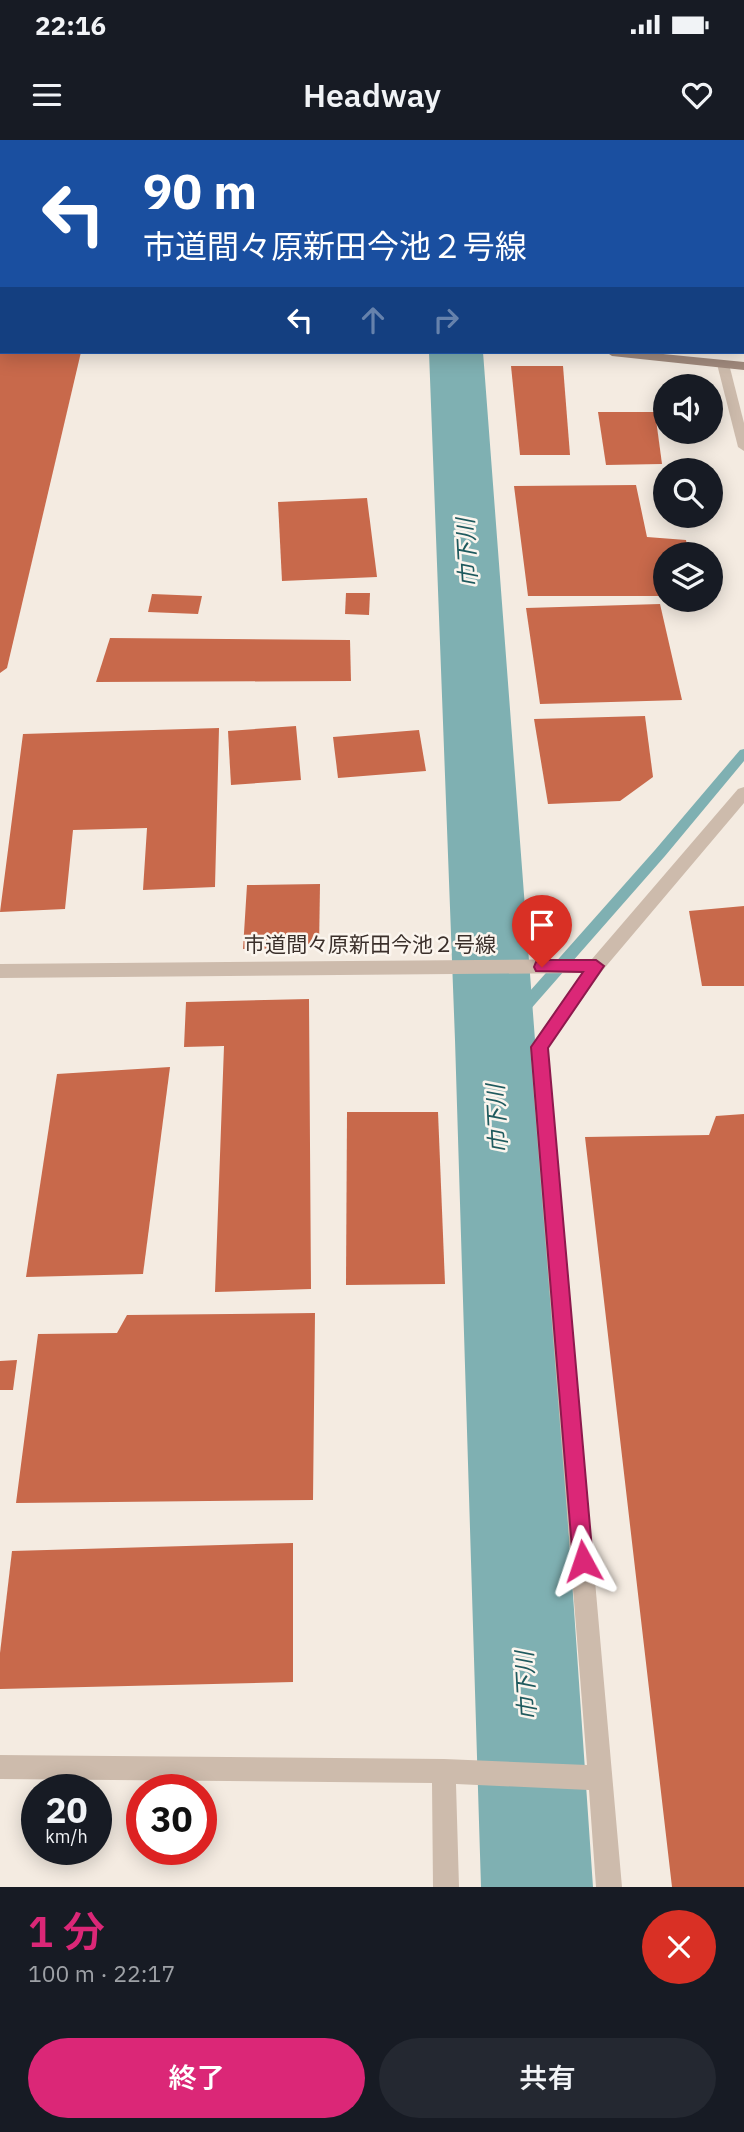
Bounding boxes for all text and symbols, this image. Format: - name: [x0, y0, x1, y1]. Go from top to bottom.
- text: 22:16: [35, 8, 106, 42]
- text: Headway: [303, 74, 441, 116]
- icon: menu: [28, 76, 66, 114]
- icon: heart: [678, 76, 716, 114]
- text: 90 m: [143, 159, 257, 222]
- icon: left: [28, 168, 119, 259]
- text: 市道間々原新田今池２号線: [143, 225, 527, 267]
- icon: left: [281, 301, 319, 339]
- icon: ahead: [354, 301, 392, 339]
- icon: right: [427, 301, 465, 339]
- map controls: [653, 374, 723, 612]
- button: sound: [653, 374, 723, 444]
- button: search: [653, 458, 723, 528]
- water label: 巾下川: [449, 515, 483, 588]
- button: layers: [653, 542, 723, 612]
- pin: [512, 895, 572, 967]
- icon: arrive: [523, 906, 561, 944]
- street label: 市道間々原新田今池２号線: [244, 930, 496, 958]
- water label: 巾下川: [479, 1081, 513, 1154]
- position arrow: [546, 1524, 620, 1598]
- water label: 巾下川: [508, 1648, 542, 1721]
- speed limit sign: 30: [126, 1774, 217, 1865]
- text: 20: [45, 1787, 88, 1833]
- text: km/h: [45, 1825, 88, 1848]
- text: 1 分: [28, 1904, 105, 1959]
- button: close: [642, 1910, 716, 1984]
- text: 100 m · 22:17: [28, 1958, 175, 1988]
- button: 終了: [28, 2038, 365, 2118]
- button: 共有: [379, 2038, 716, 2118]

